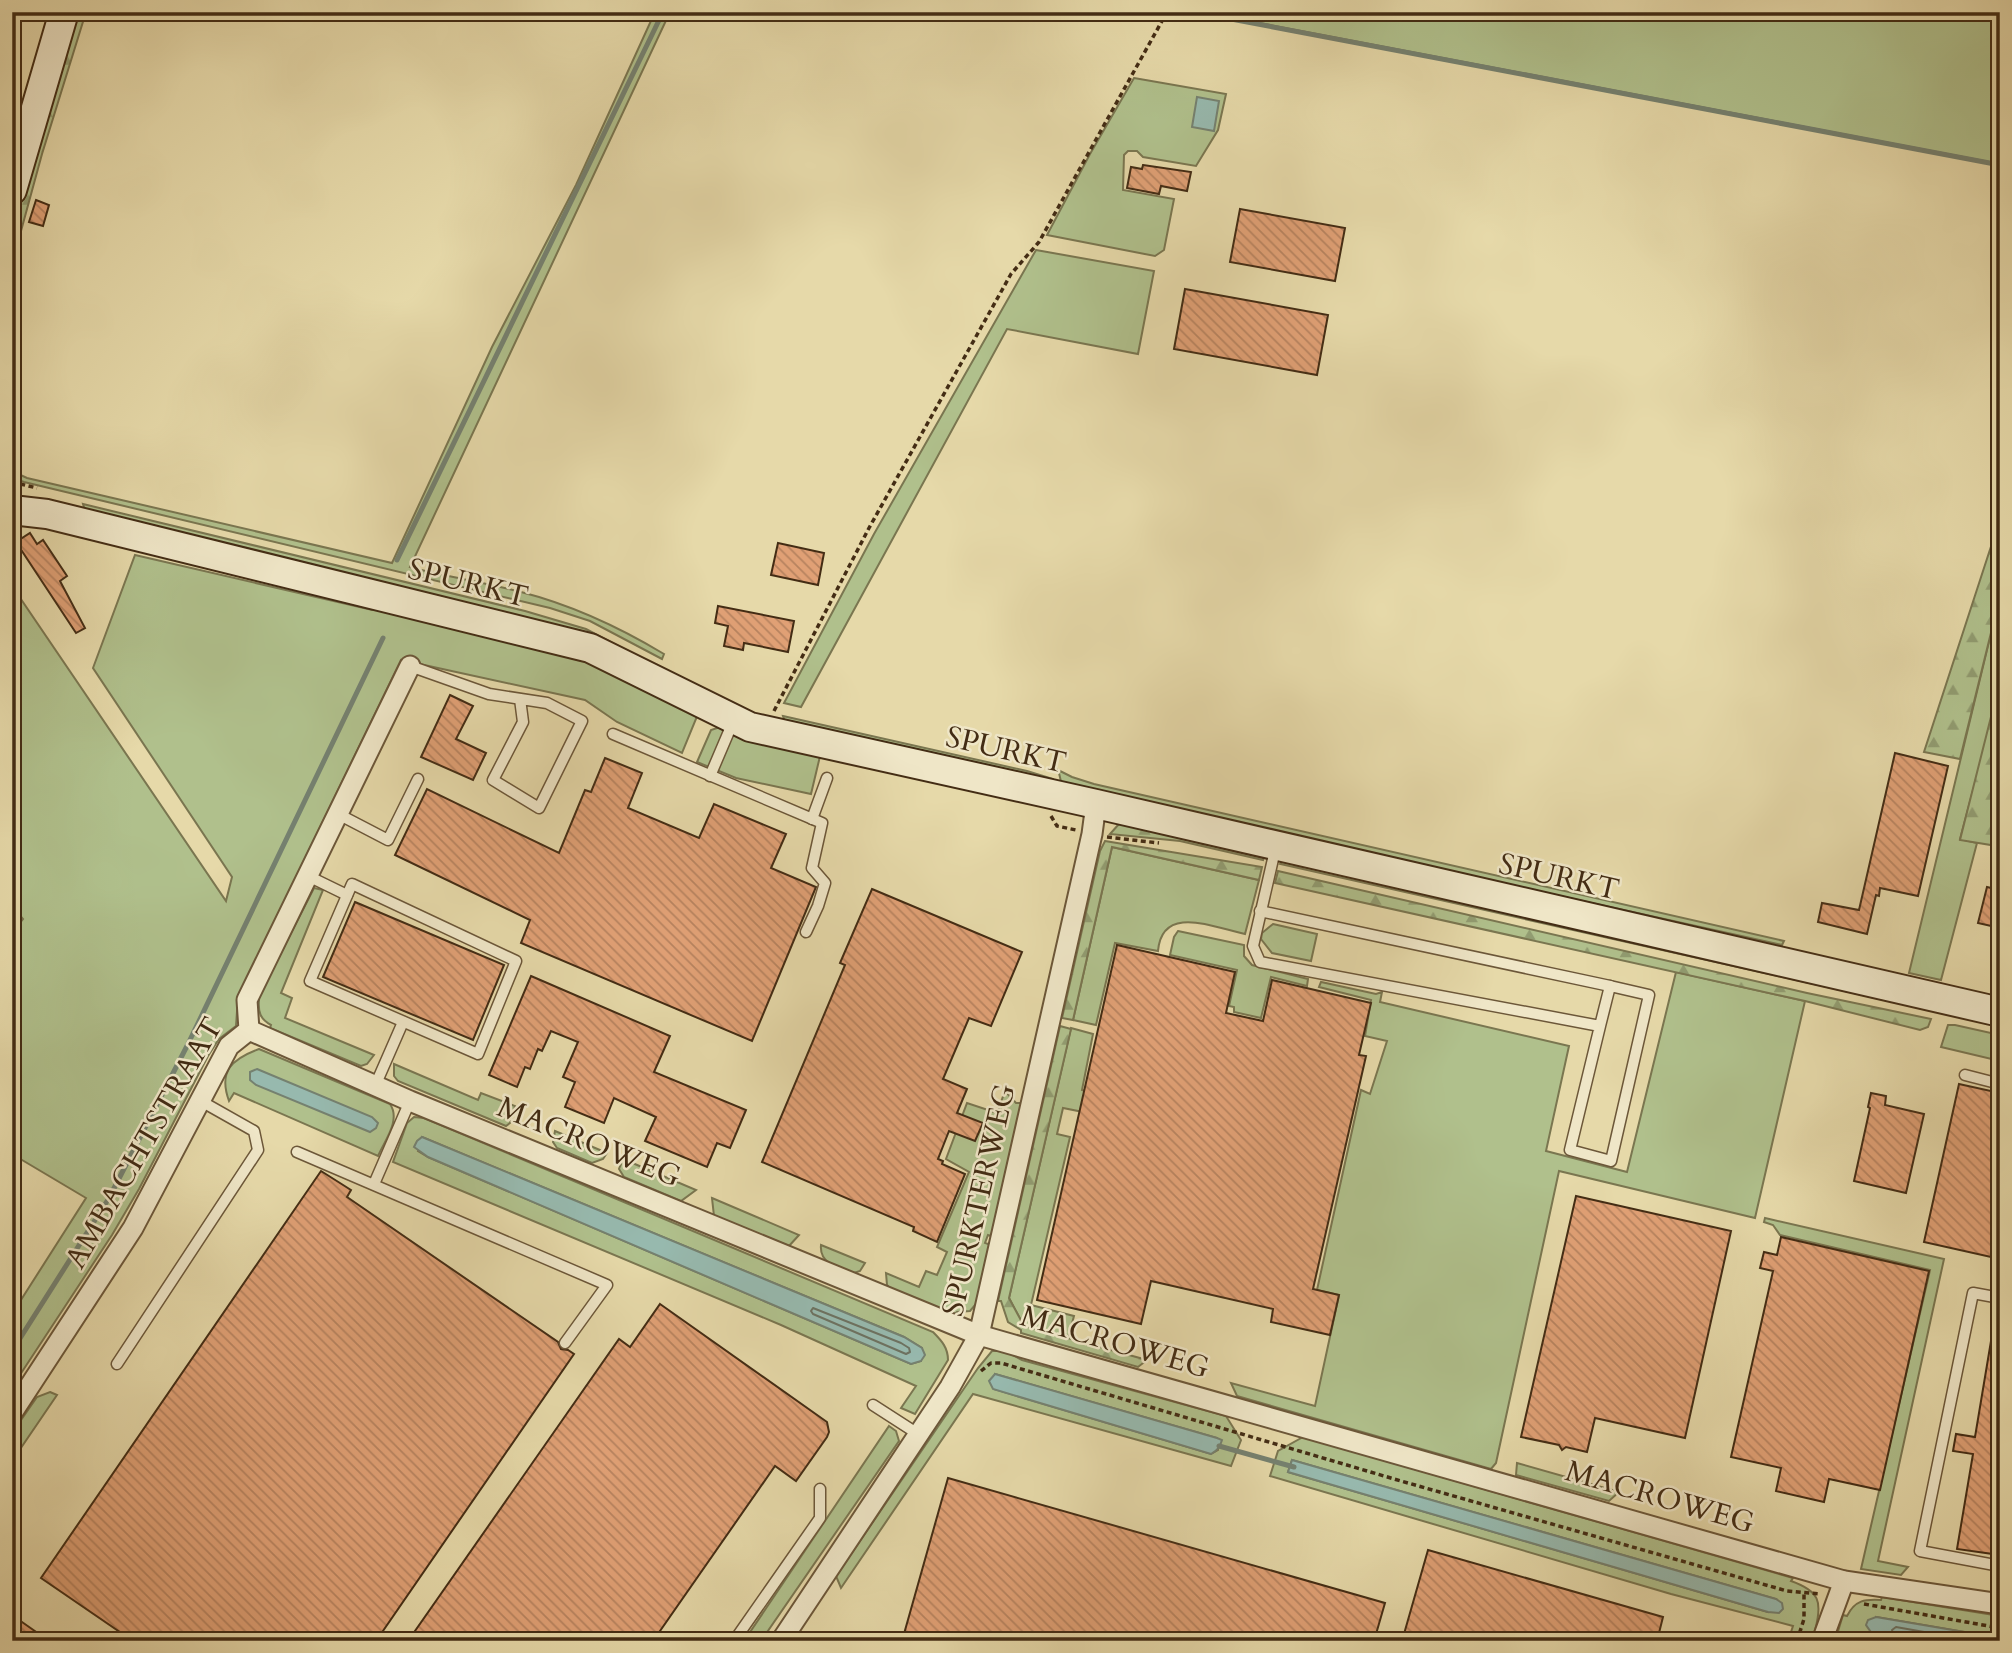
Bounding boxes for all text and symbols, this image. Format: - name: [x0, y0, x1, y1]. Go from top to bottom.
- street label: SPURKT: [404, 548, 532, 618]
- street label: SPURKT: [942, 716, 1070, 784]
- street label: SPURKT: [1495, 843, 1623, 911]
- street label: AMBACHTSTRAAT: [55, 1010, 233, 1276]
- street label: SPURKTERWEG: [932, 1080, 1026, 1320]
- street label: MACROWEG: [491, 1087, 687, 1198]
- street label: MACROWEG: [1016, 1295, 1214, 1389]
- street label: MACROWEG: [1561, 1450, 1759, 1544]

